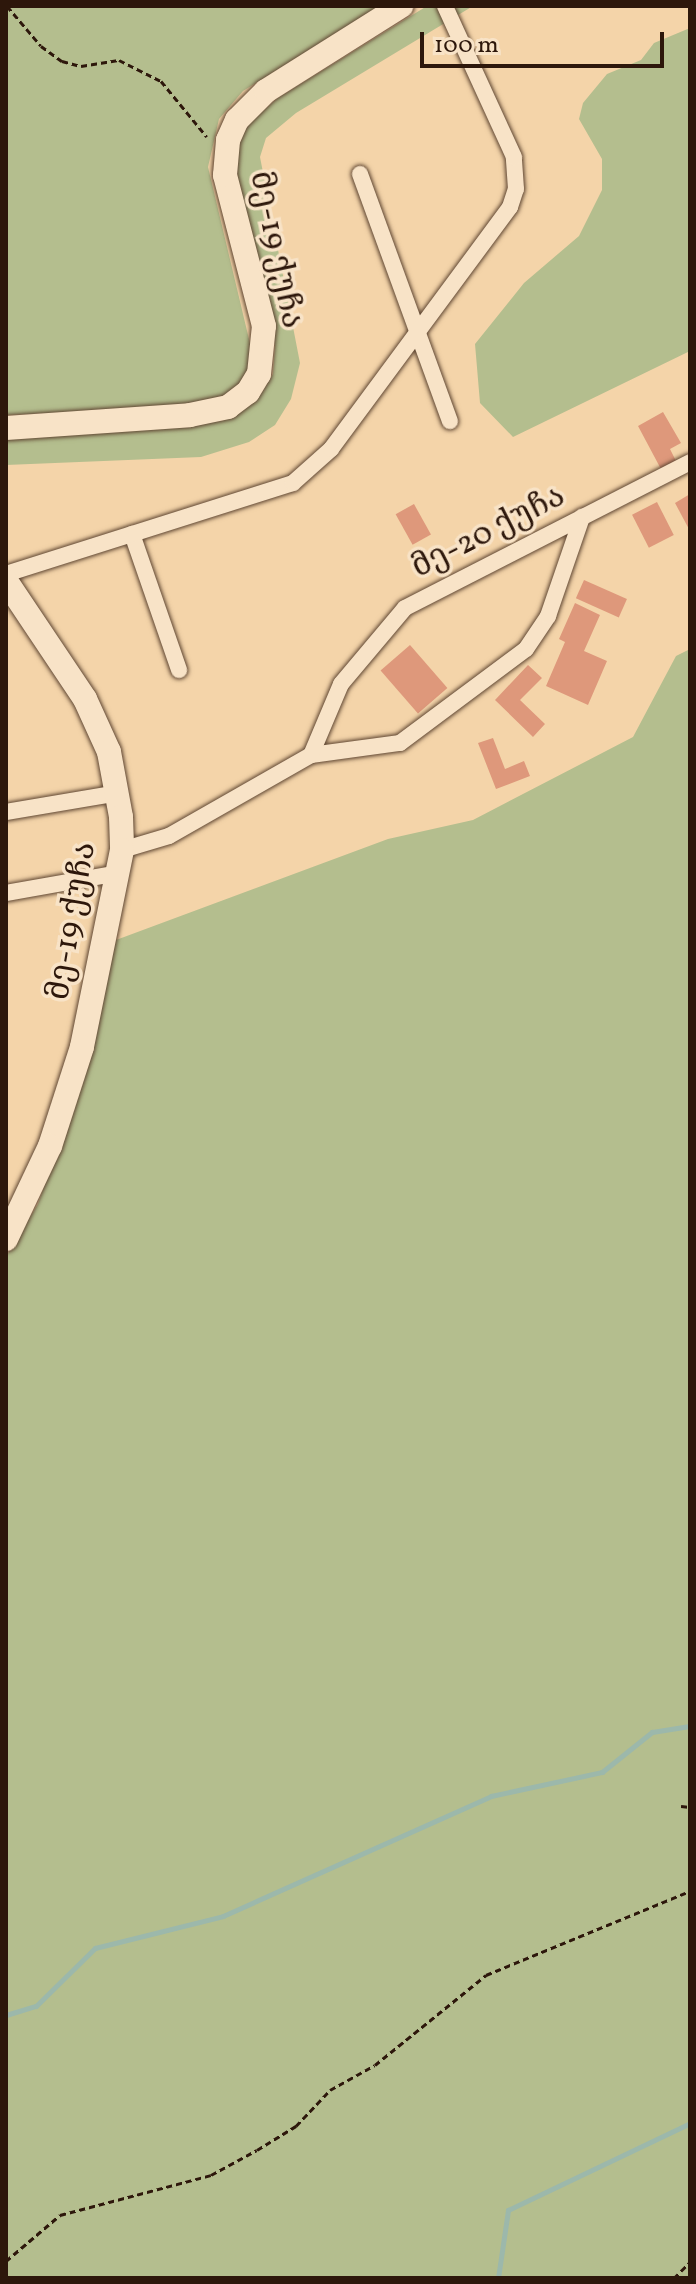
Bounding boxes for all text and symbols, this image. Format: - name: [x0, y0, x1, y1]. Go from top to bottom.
- scale bar: [424, 16, 668, 66]
- text: 100 m: [434, 29, 499, 63]
- street label: მე-19 ქუჩა: [240, 168, 310, 332]
- street label: მე-20 ქუჩა: [406, 478, 572, 588]
- street label: მე-19 ქუჩა: [40, 839, 106, 1003]

